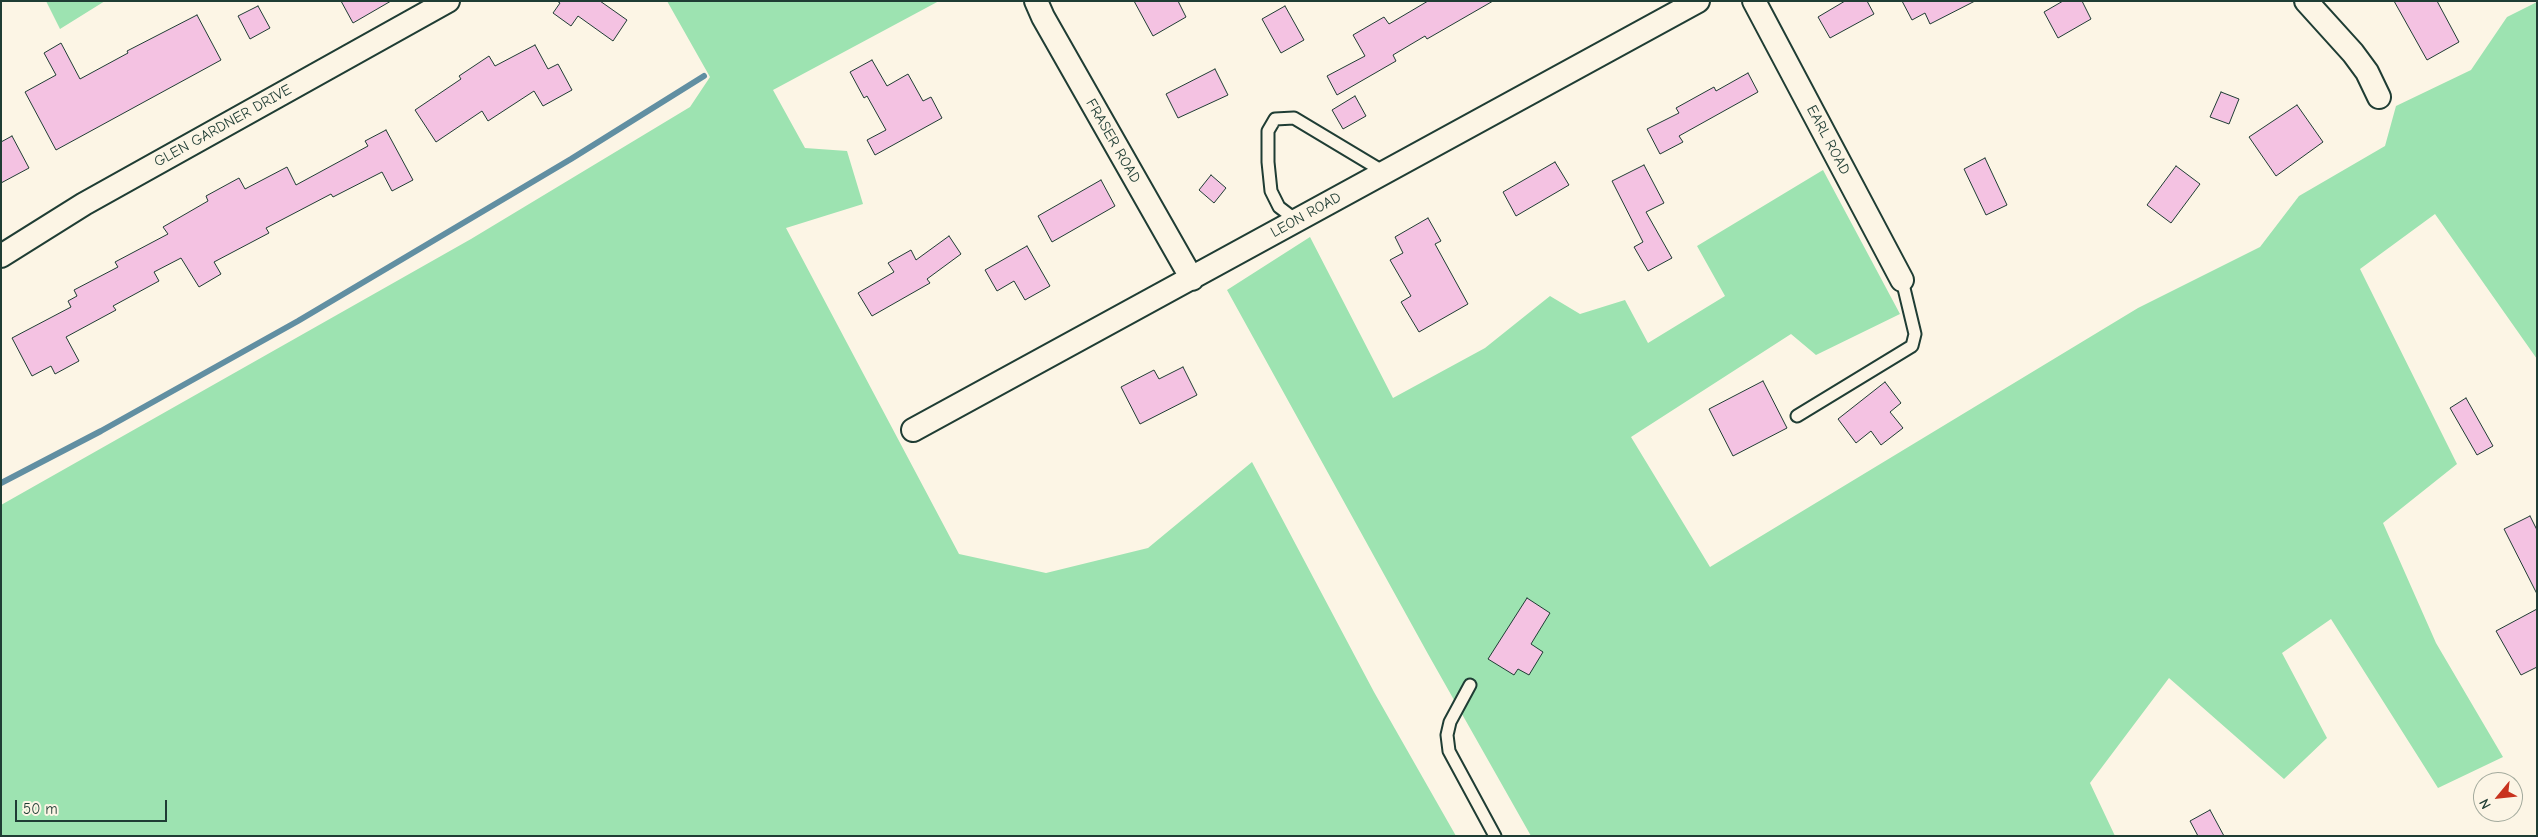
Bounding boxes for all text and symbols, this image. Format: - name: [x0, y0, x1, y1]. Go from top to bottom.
- street label: GLEN GARDNER DRIVE: [151, 81, 295, 171]
- street label: FRASER ROAD: [1082, 96, 1144, 186]
- street label: EARL ROAD: [1802, 102, 1854, 178]
- street label: LEON ROAD: [1268, 188, 1344, 242]
- north arrow: [2473, 772, 2523, 822]
- scale bar: [18, 790, 170, 822]
- text: N: [2476, 796, 2495, 812]
- text: 50 m: [23, 800, 58, 818]

